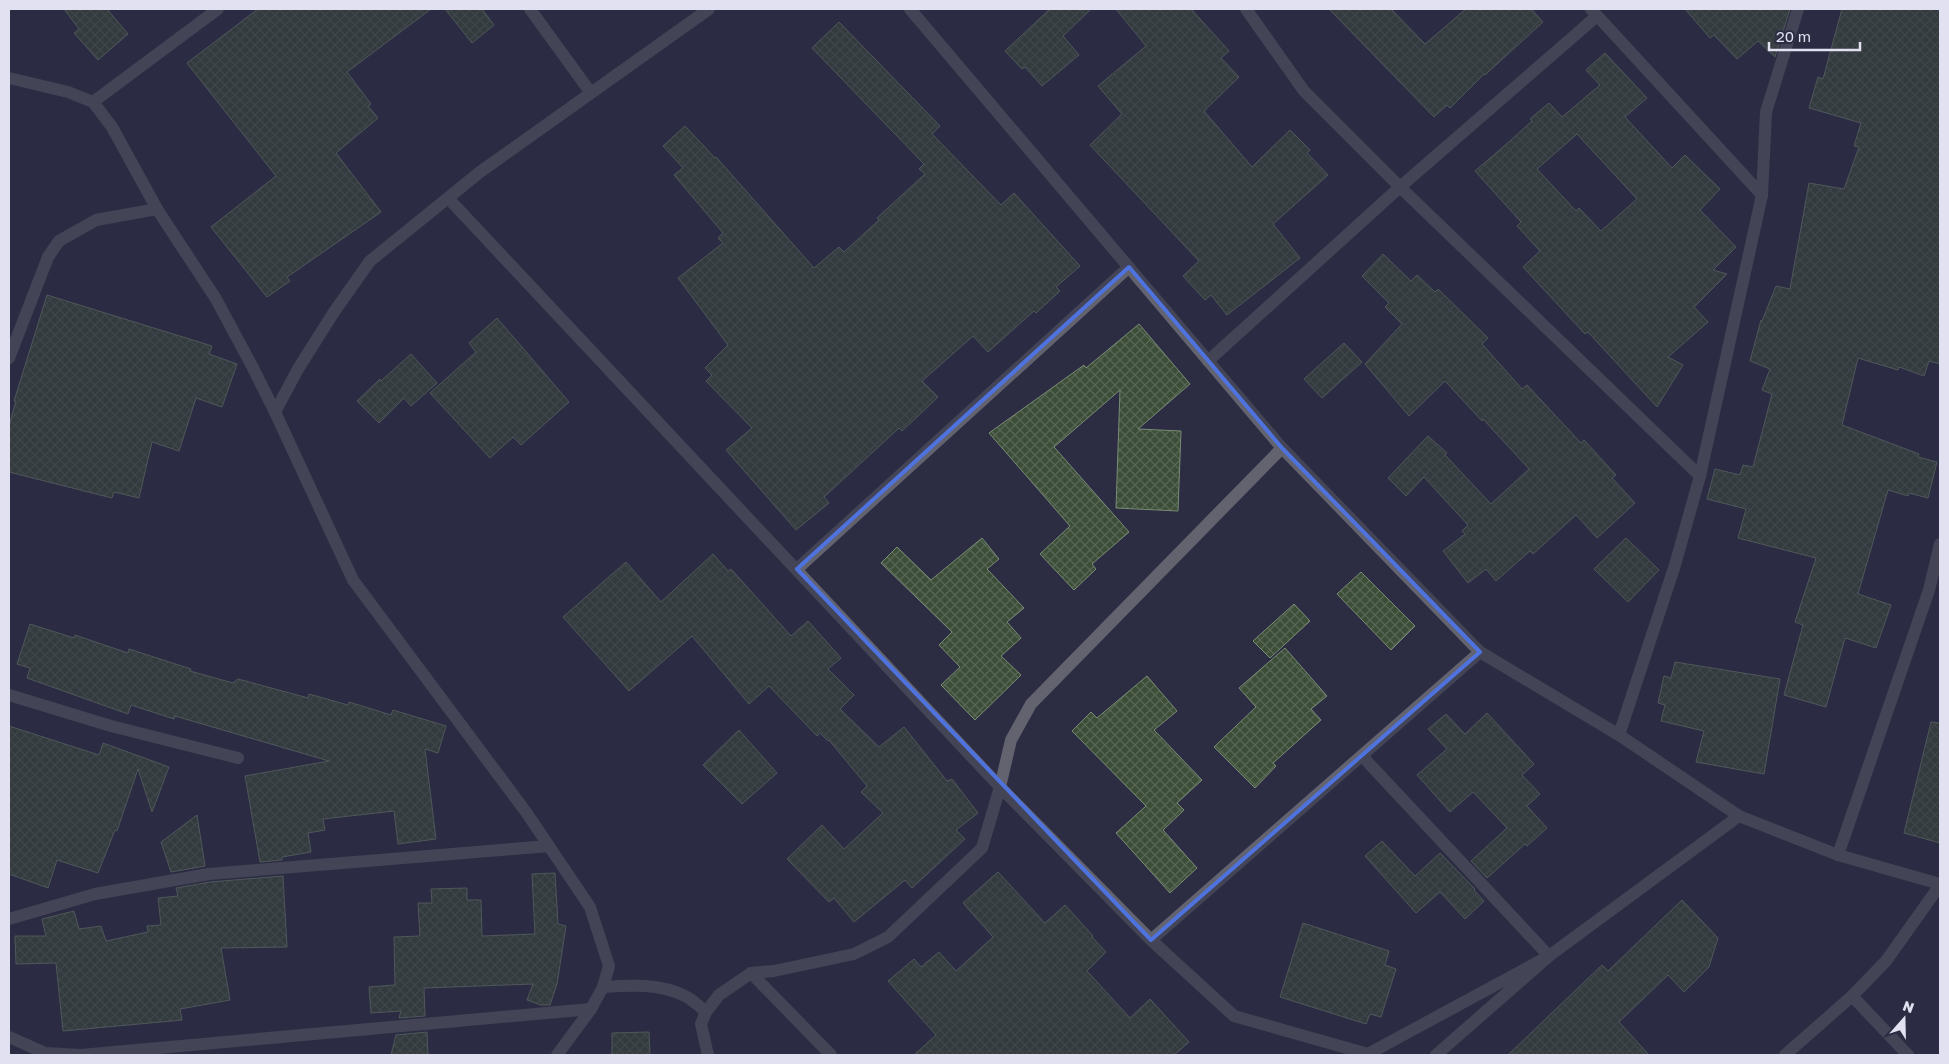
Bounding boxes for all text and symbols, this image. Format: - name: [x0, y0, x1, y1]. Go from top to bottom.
- scale bar: [1769, 20, 1860, 52]
- text: 20 m: [1776, 27, 1811, 45]
- north arrow: [1879, 994, 1929, 1044]
- text: N: [1901, 997, 1917, 1016]

